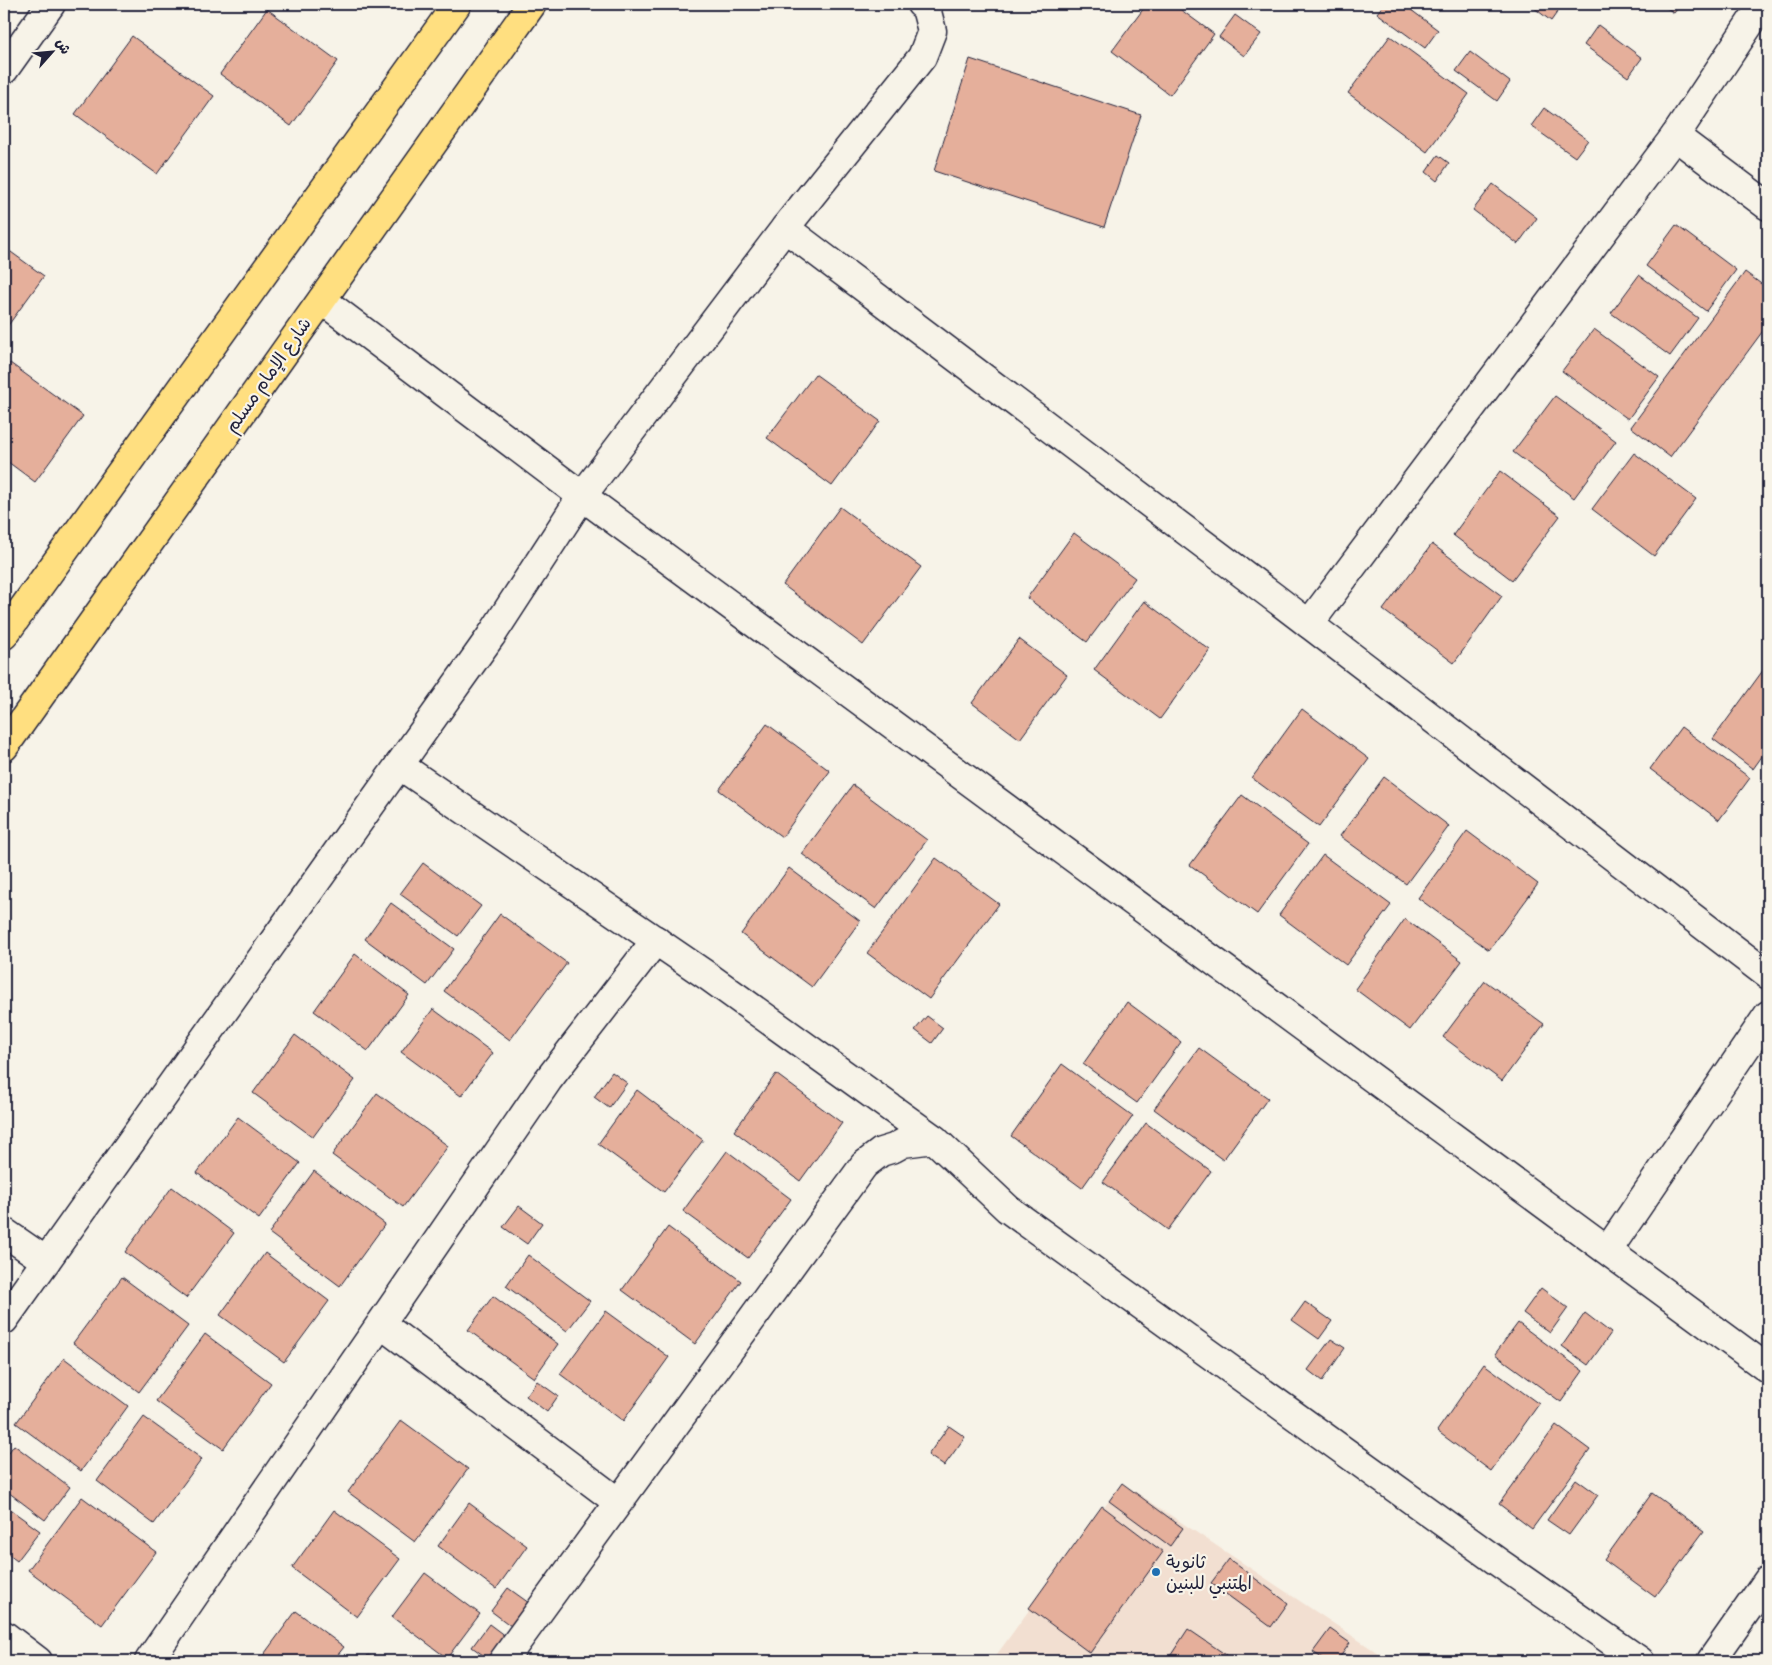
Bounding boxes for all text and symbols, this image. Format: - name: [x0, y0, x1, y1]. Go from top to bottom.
- north arrow: [28, 28, 78, 78]
- text: ش: [52, 36, 74, 57]
- street label: شارع الإمام مسلم: [220, 313, 318, 439]
- place label: ثانوية المتنبي للبنين: [1166, 1551, 1252, 1599]
- marker: ثانوية المتنبي للبنين: [1150, 1566, 1162, 1578]

